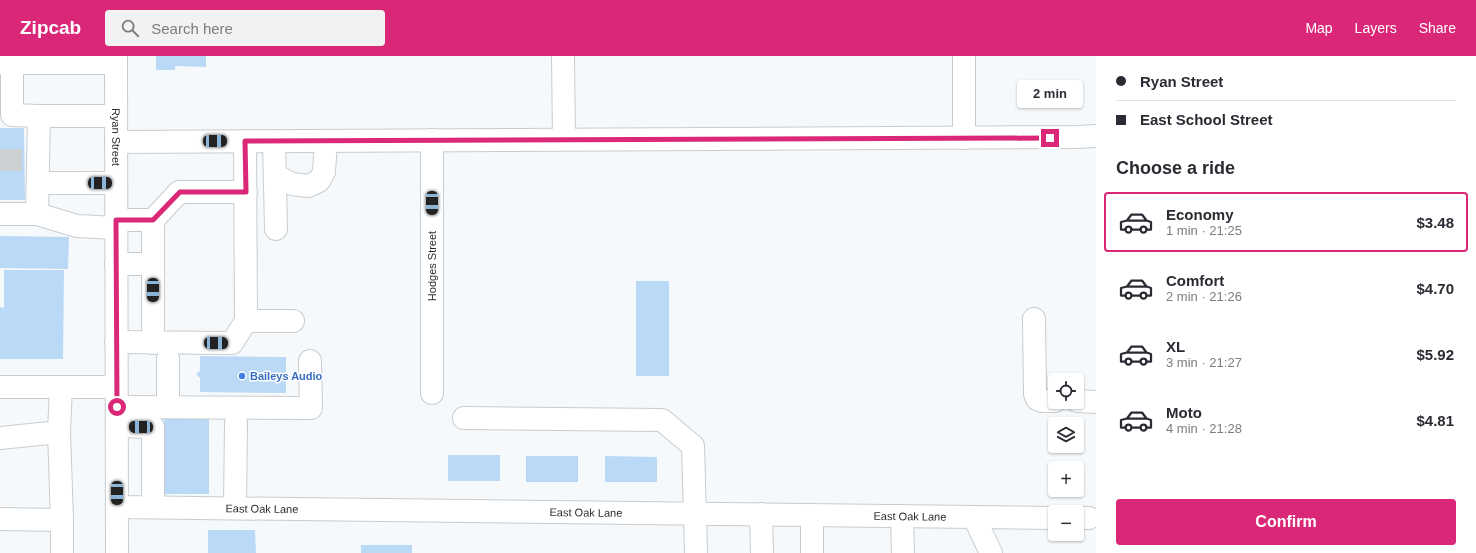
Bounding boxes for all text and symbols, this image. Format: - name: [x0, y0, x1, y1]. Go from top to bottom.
- search box: [105, 10, 385, 46]
- text: Zipcab: [20, 17, 81, 38]
- icon: search: [119, 17, 141, 39]
- text: Search here: [151, 20, 233, 37]
- text: Map: [1305, 20, 1333, 36]
- text: Layers: [1355, 20, 1397, 36]
- text: Share: [1419, 20, 1456, 36]
- text: Ryan Street: [1140, 73, 1223, 90]
- callout: 2 min: [1017, 80, 1083, 108]
- text: 2 min: [1033, 86, 1067, 101]
- street label: Ryan Street: [110, 108, 122, 166]
- text: East School Street: [1140, 111, 1273, 128]
- route end: [1041, 129, 1059, 147]
- car: [203, 135, 227, 147]
- text: Choose a ride: [1116, 158, 1235, 178]
- car: [88, 177, 112, 189]
- car: [426, 191, 438, 215]
- icon: car: [1118, 204, 1154, 240]
- text: Economy: [1166, 206, 1234, 223]
- text: $3.48: [1416, 214, 1454, 231]
- text: 1 min · 21:25: [1166, 223, 1242, 238]
- street label: Hodges Street: [426, 231, 438, 301]
- icon: car: [1118, 270, 1154, 306]
- text: Comfort: [1166, 272, 1224, 289]
- car: [147, 278, 159, 302]
- text: $4.70: [1416, 280, 1454, 297]
- text: 2 min · 21:26: [1166, 289, 1242, 304]
- icon: car: [1118, 336, 1154, 372]
- car: [204, 337, 228, 349]
- text: XL: [1166, 338, 1185, 355]
- text: $5.92: [1416, 346, 1454, 363]
- text: 3 min · 21:27: [1166, 355, 1242, 370]
- place label: Baileys Audio: [250, 370, 323, 382]
- marker: Baileys Audio: [237, 371, 247, 381]
- map controls: [1048, 373, 1084, 541]
- button: locate: [1048, 373, 1084, 409]
- route start: [108, 398, 126, 416]
- icon: car: [1118, 402, 1154, 438]
- text: Moto: [1166, 404, 1202, 421]
- text: $4.81: [1416, 412, 1454, 429]
- button: layers: [1048, 417, 1084, 453]
- car: [129, 421, 153, 433]
- text: 4 min · 21:28: [1166, 421, 1242, 436]
- button: +: [1048, 461, 1084, 497]
- car: [111, 481, 123, 505]
- button: Confirm: [1116, 499, 1456, 545]
- street label: East Oak Lane: [226, 502, 298, 515]
- button: −: [1048, 505, 1084, 541]
- street label: East Oak Lane: [549, 506, 622, 519]
- street label: East Oak Lane: [873, 510, 946, 523]

